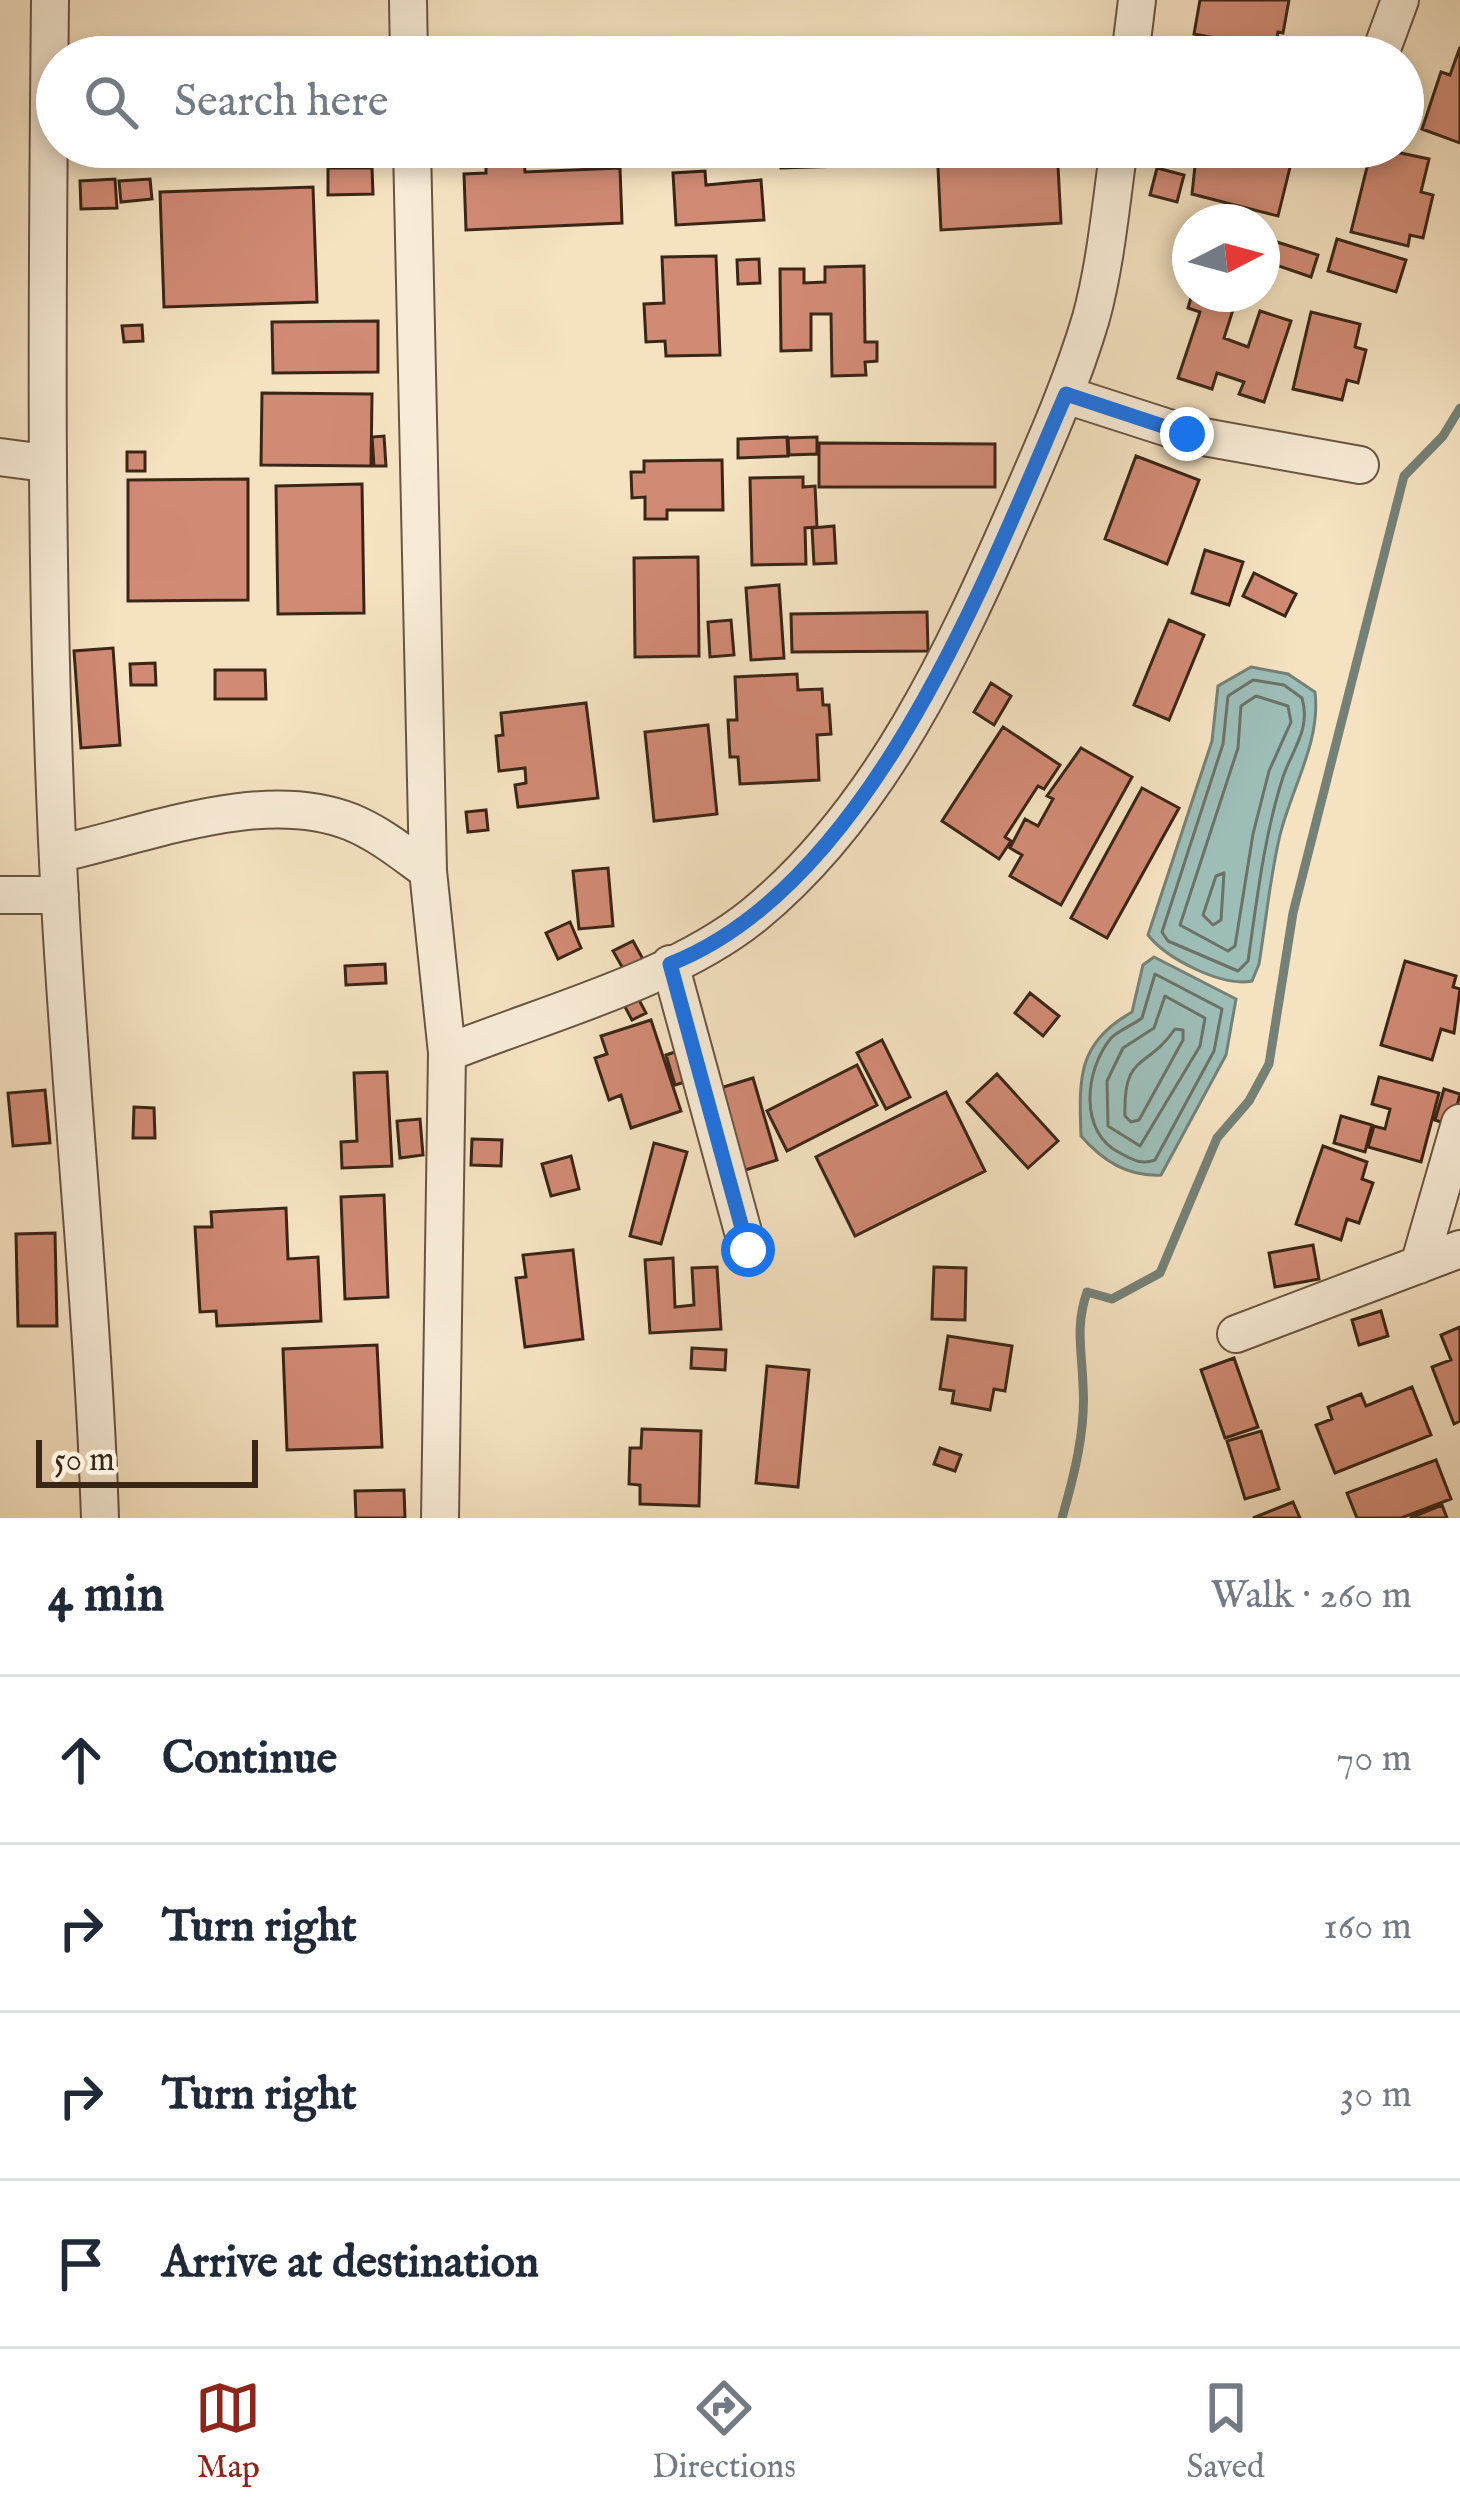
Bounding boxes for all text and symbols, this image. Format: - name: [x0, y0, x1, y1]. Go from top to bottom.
- search box: [36, 36, 1424, 168]
- icon: search: [78, 69, 144, 135]
- text: Search here: [174, 74, 388, 131]
- north arrow: [1172, 204, 1280, 312]
- route end: [1160, 407, 1214, 461]
- route start: [721, 1223, 775, 1277]
- scale bar: [36, 1434, 258, 1487]
- text: 50 m: [54, 1440, 115, 1482]
- text: 4 min: [48, 1564, 164, 1629]
- text: Walk · 260 m: [1211, 1572, 1412, 1621]
- icon: ahead: [48, 1727, 114, 1793]
- text: Continue: [162, 1731, 337, 1788]
- text: 70 m: [1336, 1735, 1412, 1784]
- icon: right: [48, 1895, 114, 1961]
- text: Turn right: [162, 1899, 357, 1956]
- text: 160 m: [1323, 1903, 1412, 1952]
- icon: right: [48, 2063, 114, 2129]
- text: Turn right: [162, 2067, 357, 2124]
- text: 30 m: [1340, 2071, 1412, 2120]
- icon: arrive: [48, 2231, 114, 2297]
- text: Arrive at destination: [162, 2235, 539, 2292]
- tab: Map: [195, 2375, 261, 2489]
- tab: Directions: [652, 2375, 796, 2489]
- tab: Saved: [1187, 2375, 1265, 2489]

